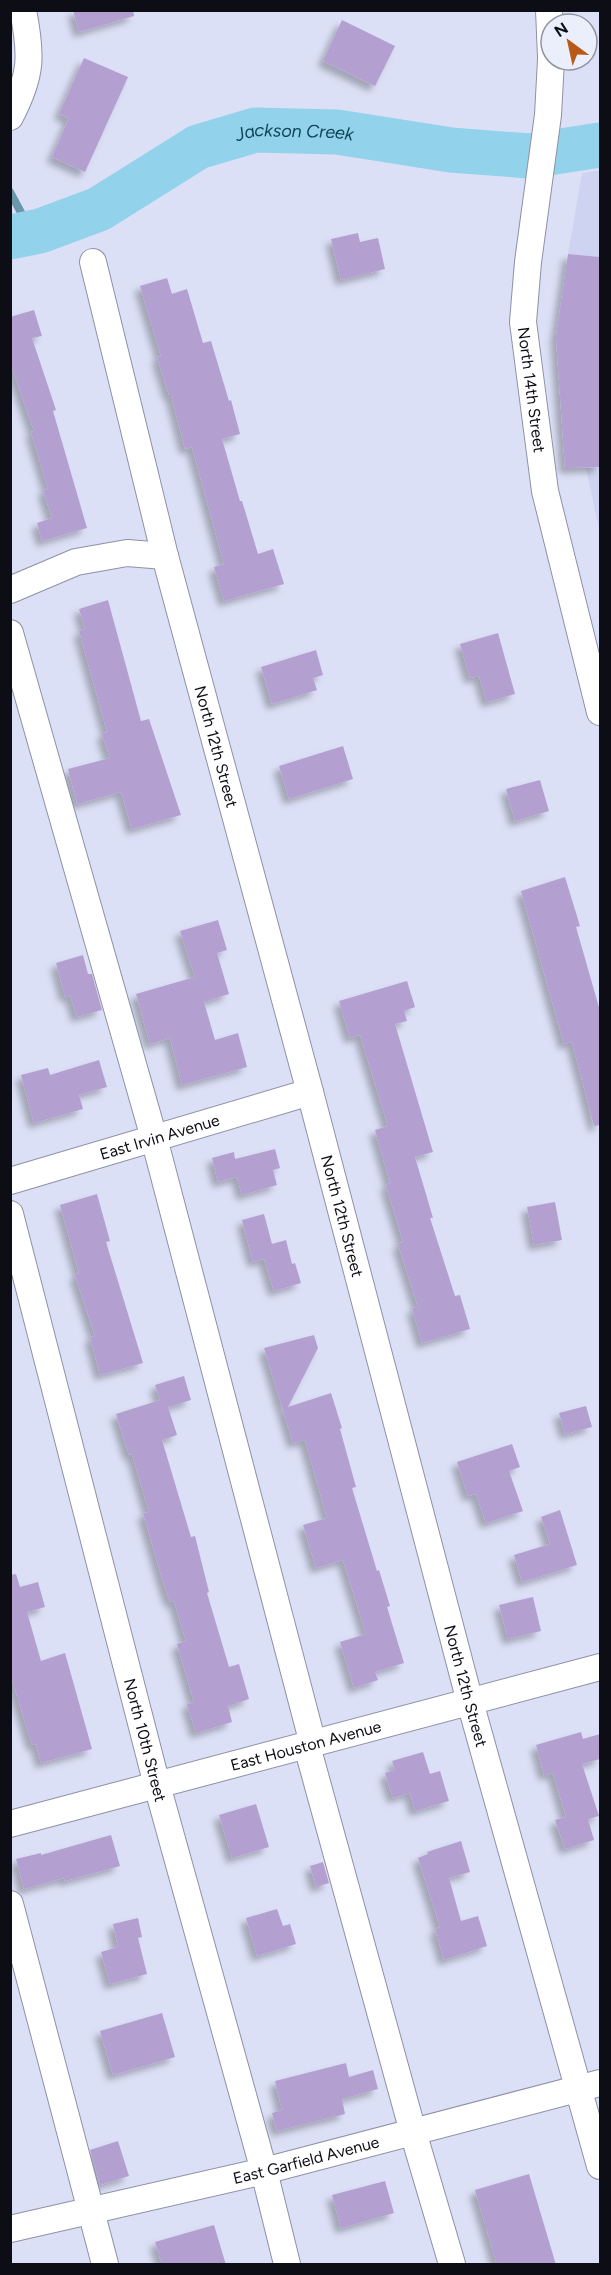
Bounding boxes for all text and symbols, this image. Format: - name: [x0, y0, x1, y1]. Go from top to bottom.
- north arrow: [539, 12, 599, 72]
- text: N: [551, 19, 571, 41]
- water label: Jackson Creek: [231, 119, 357, 147]
- street label: North 14th Street: [514, 326, 549, 454]
- street label: North 12th Street: [190, 684, 242, 810]
- street label: East Irvin Avenue: [98, 1110, 222, 1164]
- street label: North 12th Street: [317, 1153, 367, 1279]
- street label: North 12th Street: [440, 1623, 491, 1749]
- street label: North 10th Street: [120, 1676, 170, 1804]
- street label: East Houston Avenue: [228, 1717, 384, 1775]
- street label: East Garfield Avenue: [231, 2132, 382, 2188]

